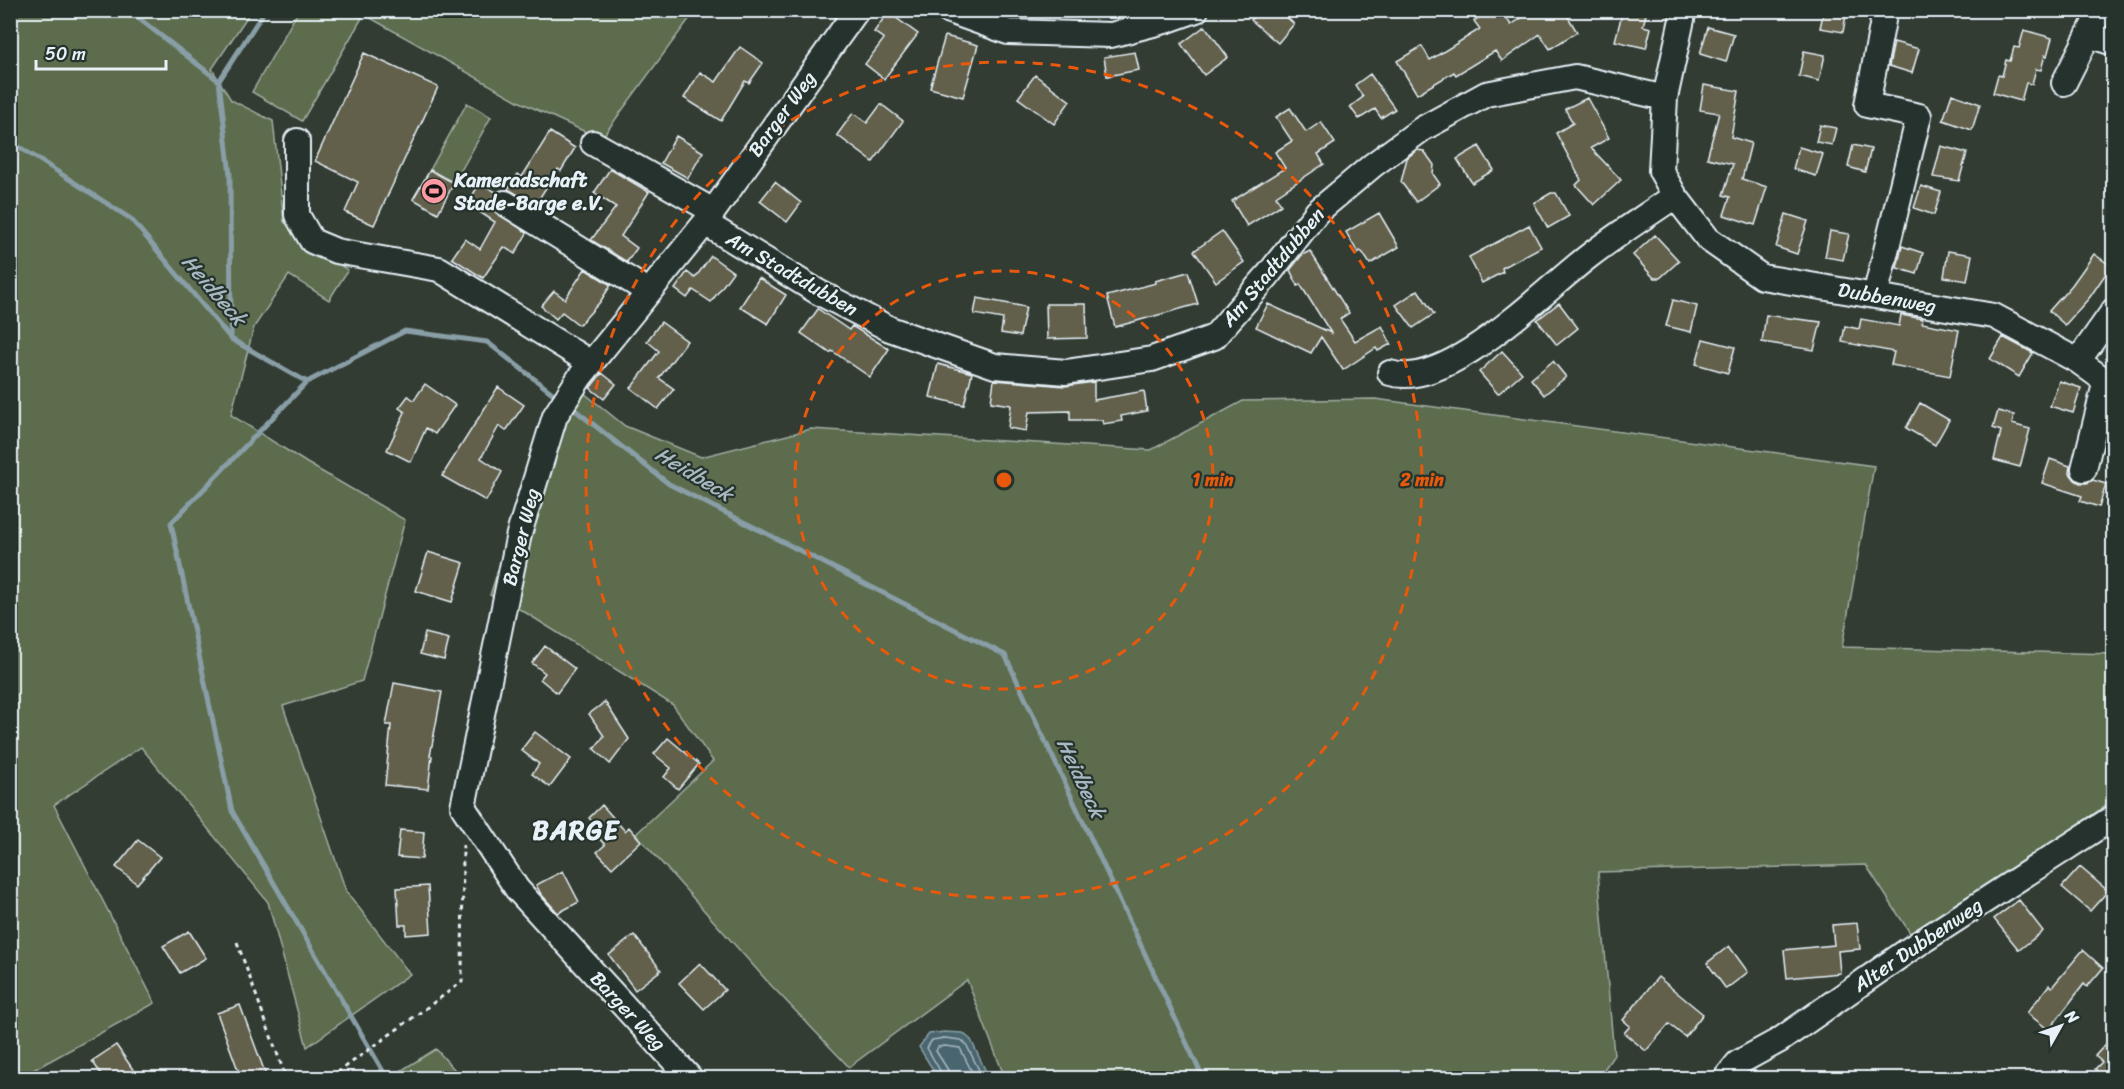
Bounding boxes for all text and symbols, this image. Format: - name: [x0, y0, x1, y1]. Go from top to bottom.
- scale bar: [36, 33, 166, 71]
- text: 50 m: [45, 38, 86, 70]
- street label: Barger Weg: [739, 63, 825, 165]
- place label: Kameradschaft Stade-Barge e.V.: [453, 163, 604, 221]
- sports icon: Kameradschaft Stade-Barge e.V.: [419, 176, 449, 206]
- street label: Am Stadtdubben: [1212, 199, 1334, 336]
- street label: Am Stadtdubben: [718, 221, 865, 326]
- water label: Heidbeck: [172, 245, 258, 337]
- street label: Dubbenweg: [1835, 272, 1939, 324]
- water label: Heidbeck: [648, 436, 743, 514]
- text: 1 min: [1193, 464, 1234, 496]
- text: 2 min: [1399, 464, 1444, 496]
- centre of rings: [994, 470, 1014, 490]
- street label: Barger Weg: [492, 484, 550, 590]
- water label: Heidbeck: [1046, 731, 1117, 827]
- district label: BARGE: [532, 807, 621, 853]
- street label: Alter Dubbenweg: [1845, 888, 1990, 1002]
- street label: Barger Weg: [581, 963, 675, 1059]
- north arrow: [2031, 996, 2091, 1056]
- text: N: [2057, 1002, 2087, 1031]

